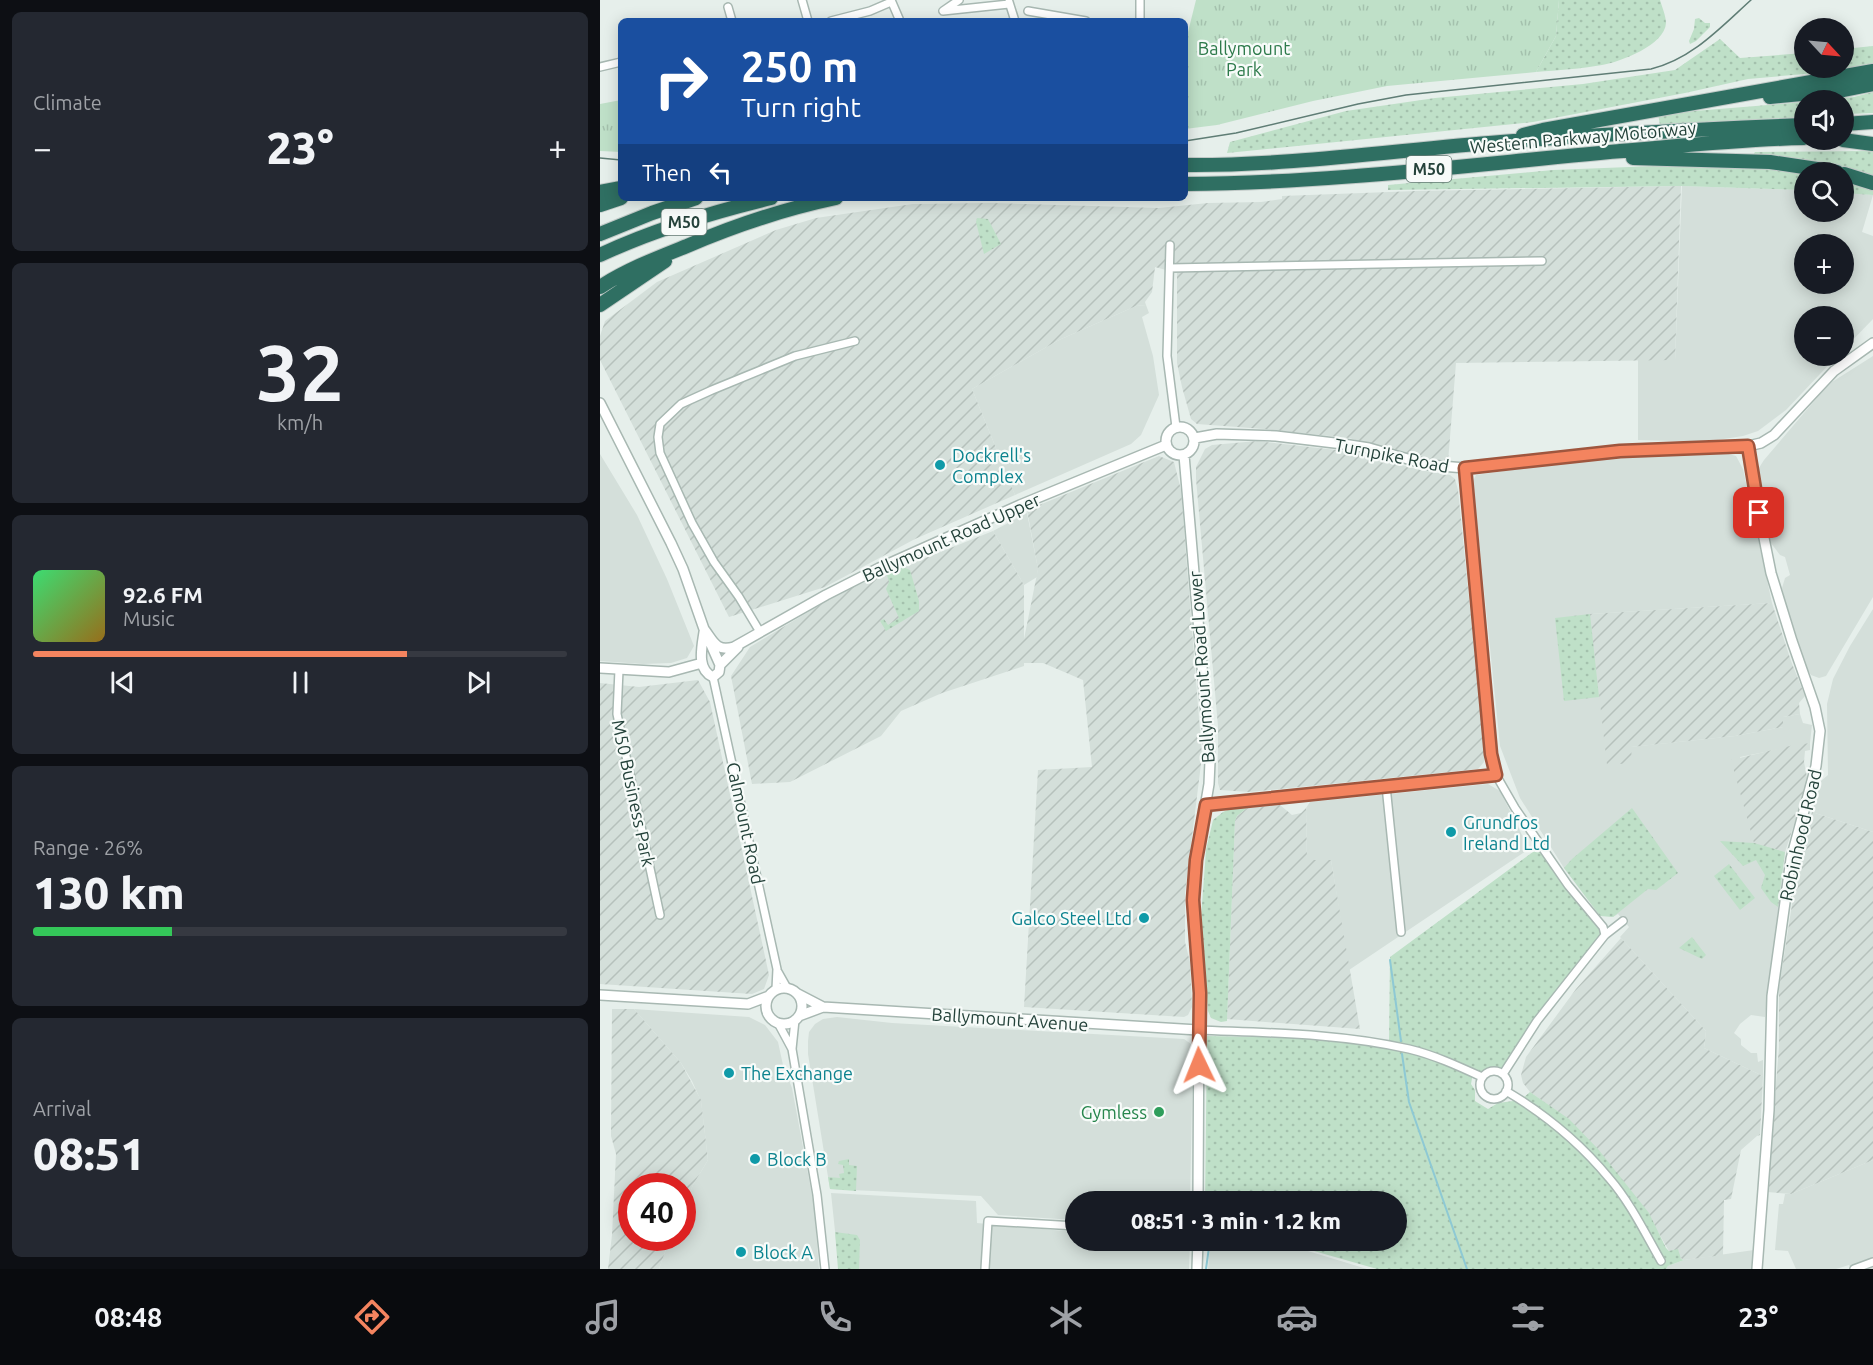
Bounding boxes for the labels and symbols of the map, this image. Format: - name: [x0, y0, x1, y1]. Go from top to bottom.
- north arrow: [1794, 18, 1854, 78]
- park label: Ballymount Park: [1198, 38, 1290, 79]
- street label: Western Parkway Motorway: [1469, 117, 1697, 157]
- road number: M50: [1406, 156, 1452, 182]
- road number: M50: [662, 209, 706, 235]
- street label: Turnpike Road: [1333, 434, 1451, 476]
- place label: Dockrell's Complex: [952, 445, 1031, 486]
- marker: Dockrell's Complex: [933, 458, 947, 472]
- pin: [1733, 487, 1784, 538]
- street label: Ballymount Road Upper: [859, 489, 1043, 585]
- street label: Ballymount Road Lower: [1184, 570, 1218, 764]
- street label: M50 Business Park: [609, 718, 659, 868]
- street label: Calmount Road: [723, 760, 769, 886]
- street label: Robinhood Road: [1775, 767, 1825, 903]
- place label: Grundfos Ireland Ltd: [1463, 812, 1550, 853]
- marker: Grundfos Ireland Ltd: [1444, 825, 1458, 839]
- place label: Galco Steel Ltd: [1011, 908, 1132, 928]
- marker: Galco Steel Ltd: [1137, 911, 1151, 925]
- street label: Ballymount Avenue: [931, 1004, 1089, 1034]
- position arrow: [1167, 1033, 1231, 1097]
- place label: The Exchange: [741, 1063, 853, 1083]
- marker: The Exchange: [722, 1066, 736, 1080]
- place label: Gymless: [1081, 1102, 1147, 1122]
- marker: Gymless: [1152, 1105, 1166, 1119]
- place label: Block B: [767, 1149, 827, 1169]
- marker: Block B: [748, 1152, 762, 1166]
- speed limit sign: 40: [618, 1173, 696, 1251]
- place label: Block A: [753, 1242, 813, 1262]
- marker: Block A: [734, 1245, 748, 1259]

